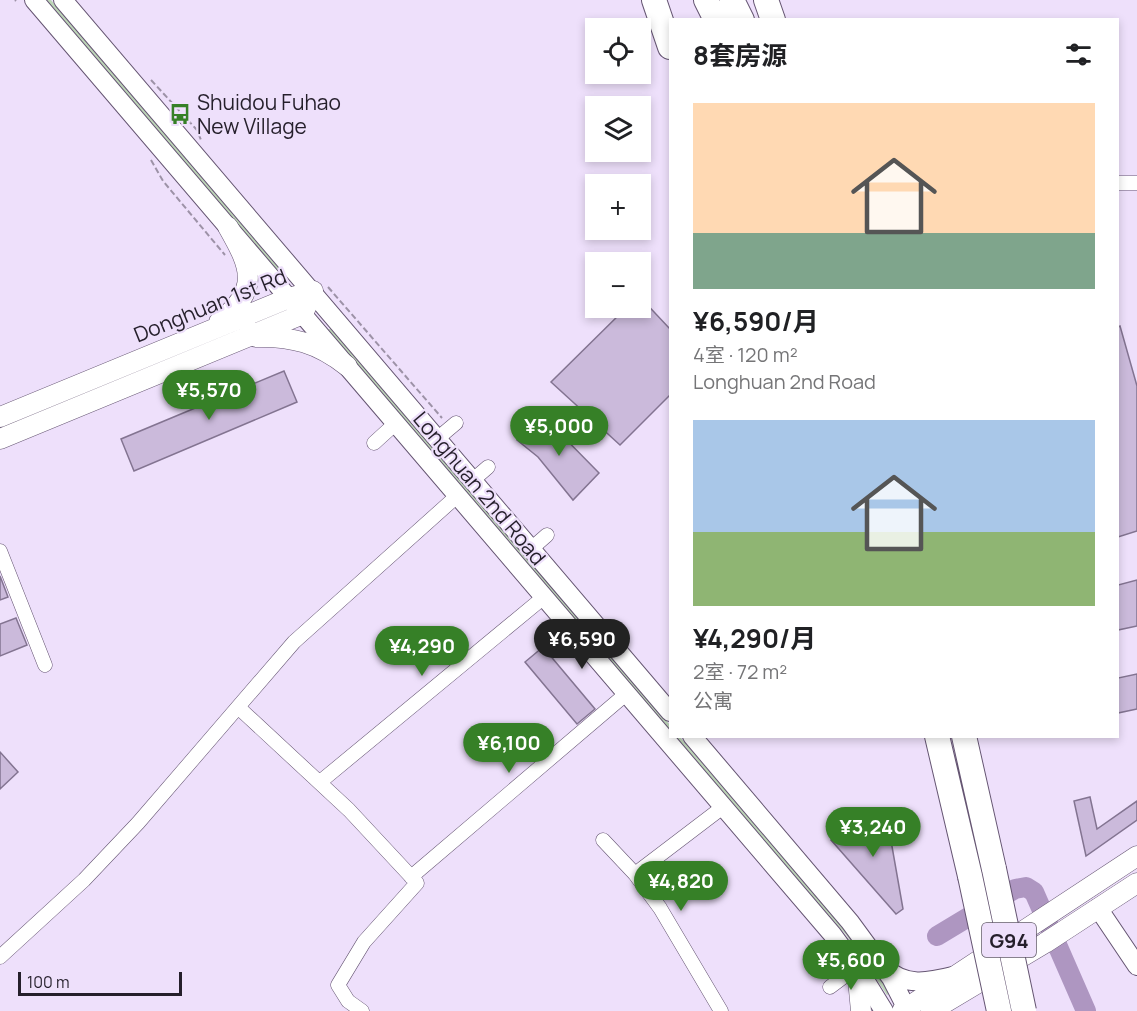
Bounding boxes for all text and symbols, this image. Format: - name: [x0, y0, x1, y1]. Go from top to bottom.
- map controls: [585, 18, 651, 318]
- button: locate: [585, 18, 651, 84]
- text: 8套房源: [693, 37, 787, 73]
- icon: filters: [1062, 38, 1095, 71]
- place label: Shuidou Fuhao New Village: [197, 88, 341, 140]
- button: layers: [585, 96, 651, 162]
- bus stop icon: Shuidou Fuhao New Village: [168, 102, 192, 126]
- icon: home: [840, 142, 948, 250]
- button: +: [585, 174, 651, 240]
- button: −: [585, 252, 651, 318]
- street label: Donghuan 1st Rd: [130, 262, 290, 348]
- text: ¥6,590/月: [693, 303, 819, 339]
- text: 4室 · 120 m²: [693, 341, 798, 368]
- text: Longhuan 2nd Road: [693, 368, 876, 395]
- pin: ¥5,570: [160, 370, 258, 421]
- text: ¥5,570: [176, 376, 242, 403]
- street label: Longhuan 2nd Road: [408, 405, 552, 571]
- pin: ¥5,000: [510, 406, 608, 457]
- text: ¥5,000: [524, 412, 594, 439]
- icon: home: [840, 459, 948, 567]
- pin: ¥6,590: [533, 619, 631, 670]
- text: ¥4,290/月: [693, 620, 816, 656]
- text: ¥6,590: [548, 625, 616, 652]
- pin: ¥4,290: [373, 626, 471, 677]
- text: ¥4,290: [389, 632, 455, 659]
- text: 2室 · 72 m²: [693, 658, 787, 685]
- text: 公寓: [693, 687, 733, 714]
- pin: ¥6,100: [460, 723, 558, 774]
- text: ¥6,100: [477, 729, 541, 756]
- pin: ¥3,240: [824, 807, 922, 858]
- text: ¥3,240: [840, 813, 906, 840]
- pin: ¥4,820: [632, 861, 730, 912]
- text: ¥4,820: [648, 867, 714, 894]
- road number: G94: [982, 923, 1036, 957]
- pin: ¥5,600: [802, 940, 900, 991]
- text: ¥5,600: [817, 946, 885, 973]
- scale bar: [18, 969, 182, 996]
- text: 100 m: [27, 971, 70, 993]

